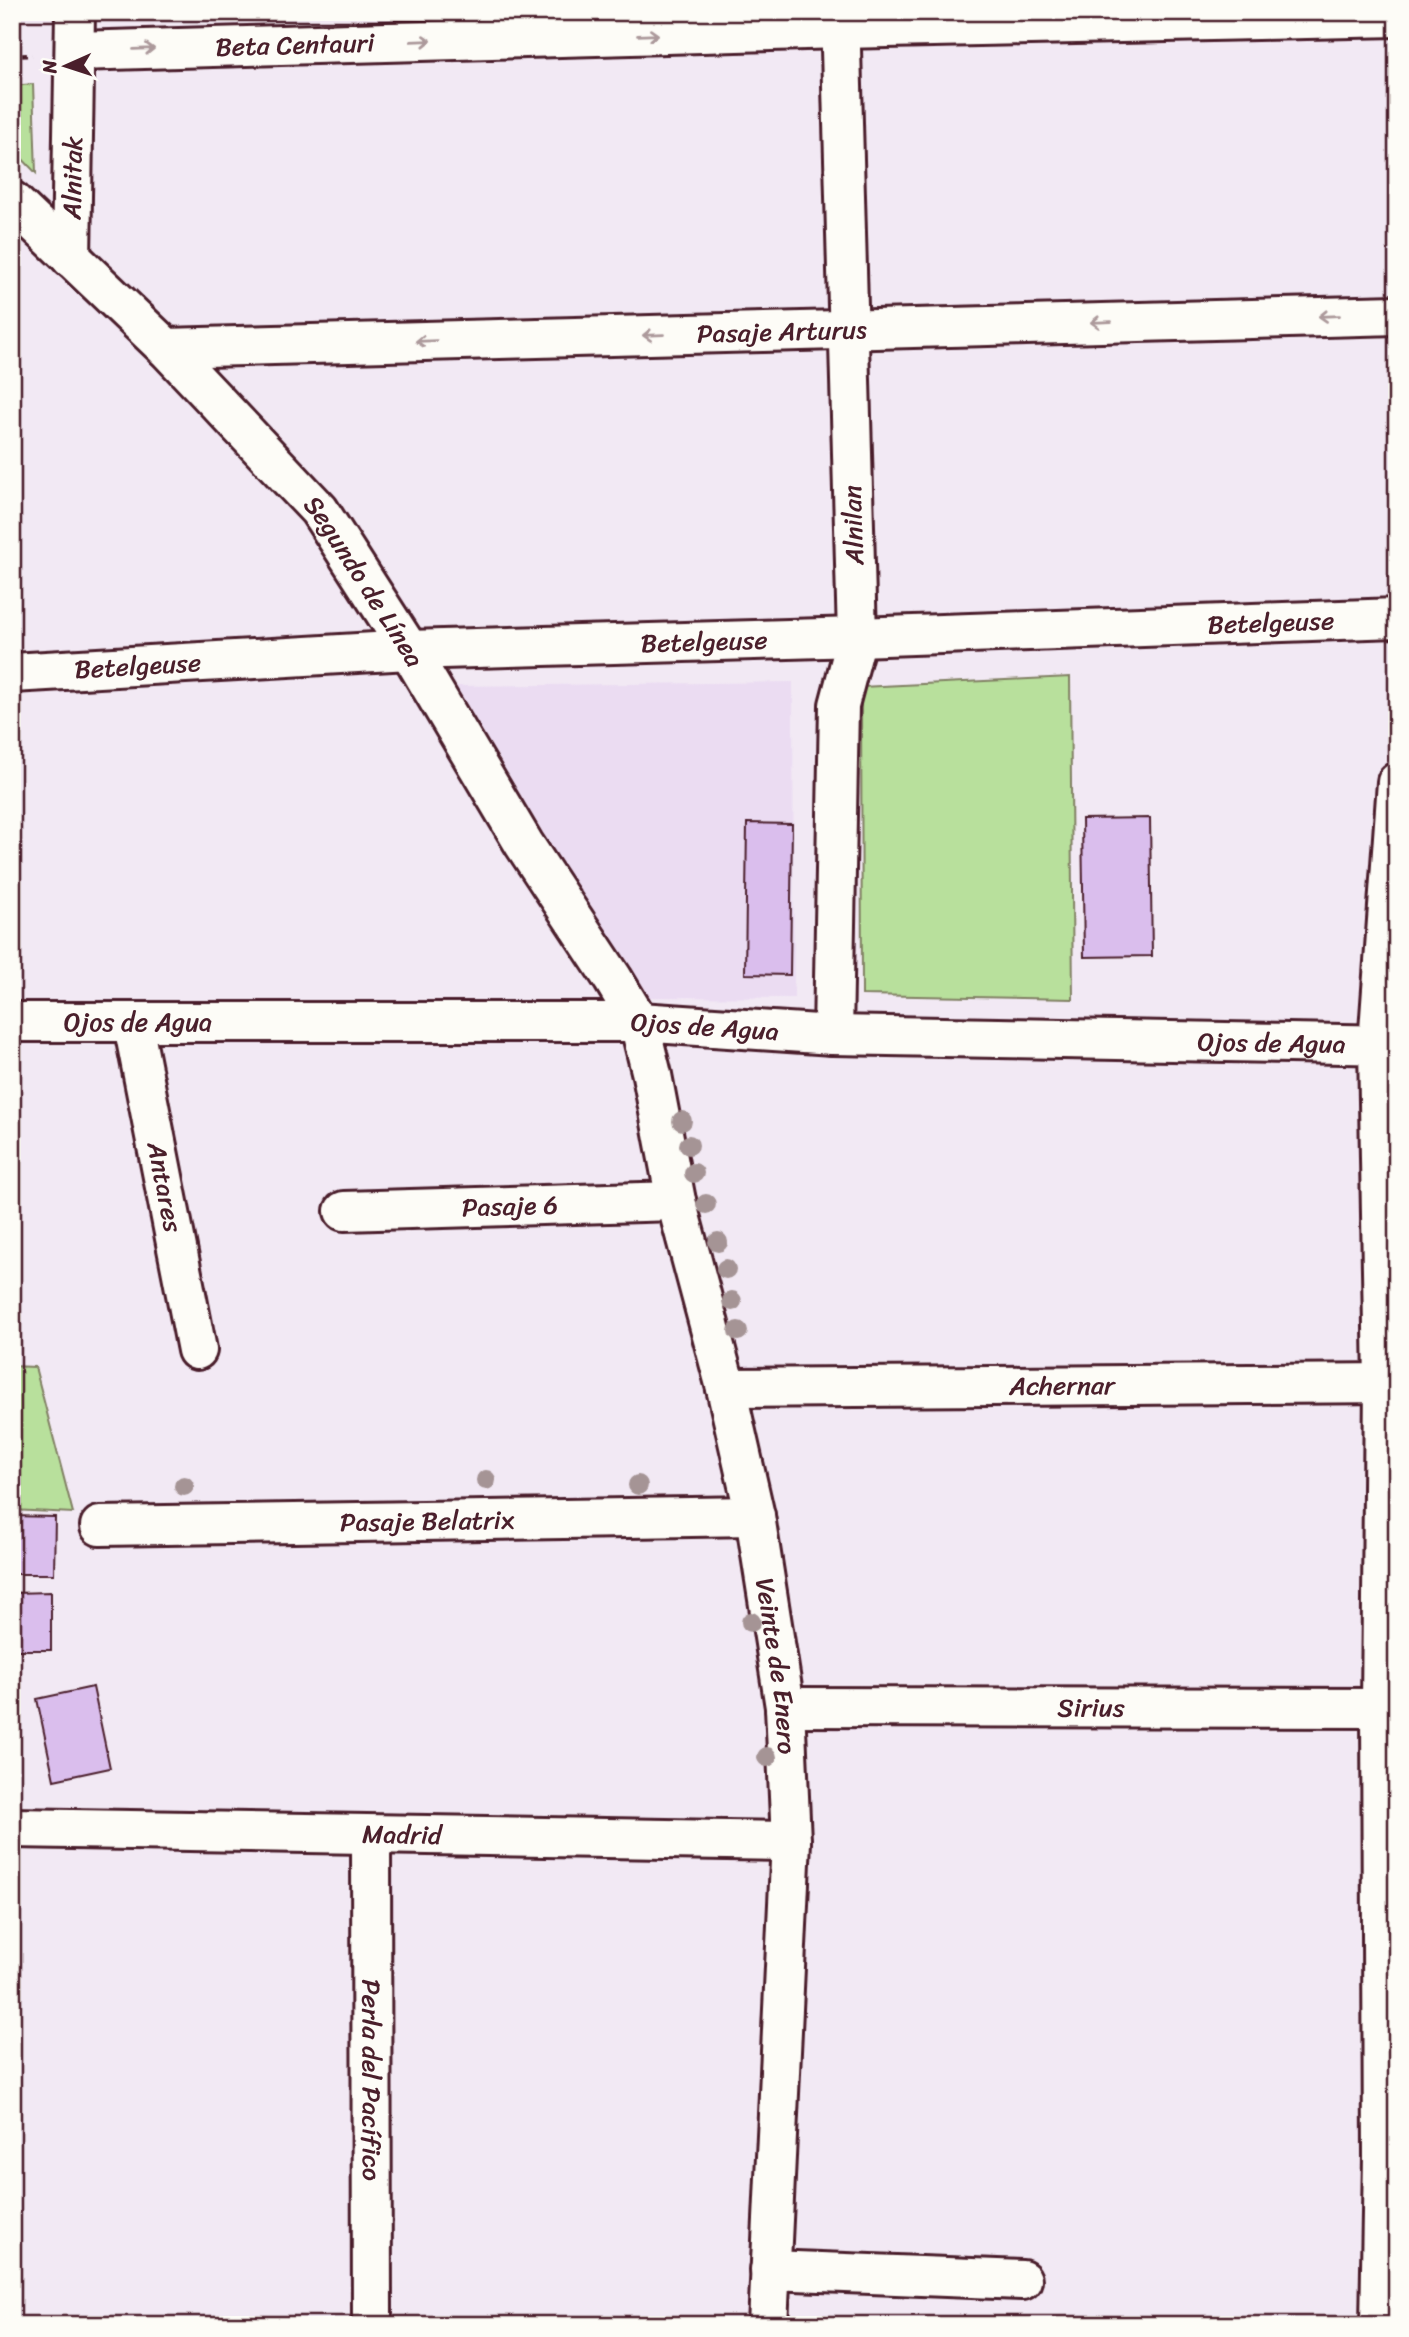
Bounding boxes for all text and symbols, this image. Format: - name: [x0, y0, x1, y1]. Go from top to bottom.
- street label: Beta Centauri: [215, 19, 376, 70]
- one-way arrow: [636, 28, 659, 42]
- north arrow: [32, 32, 102, 102]
- one-way arrow: [409, 35, 432, 48]
- one-way arrow: [132, 43, 155, 56]
- text: N: [33, 59, 66, 75]
- street label: Alnitak: [49, 136, 96, 221]
- street label: Pasaje Arturus: [696, 306, 868, 357]
- one-way arrow: [1317, 310, 1340, 323]
- one-way arrow: [1090, 316, 1113, 329]
- one-way arrow: [642, 328, 665, 341]
- one-way arrow: [415, 334, 438, 348]
- street label: Segundo de Línea: [292, 484, 437, 676]
- street label: Alnilan: [829, 484, 877, 567]
- street label: Betelgeuse: [1207, 597, 1335, 648]
- street label: Betelgeuse: [640, 617, 768, 666]
- street label: Betelgeuse: [73, 639, 202, 692]
- street label: Ojos de Agua: [64, 999, 212, 1045]
- street label: Ojos de Agua: [629, 999, 780, 1054]
- street label: Ojos de Agua: [1197, 1018, 1346, 1067]
- street label: Antares: [133, 1137, 197, 1237]
- street label: Pasaje 6: [461, 1182, 559, 1230]
- street label: Achernar: [1008, 1362, 1116, 1409]
- street label: Pasaje Belatrix: [339, 1497, 515, 1545]
- street label: Veinte de Enero: [742, 1574, 810, 1755]
- street label: Sirius: [1057, 1684, 1125, 1731]
- street label: Madrid: [362, 1811, 444, 1858]
- street label: Perla del Pacífico: [348, 1979, 395, 2181]

